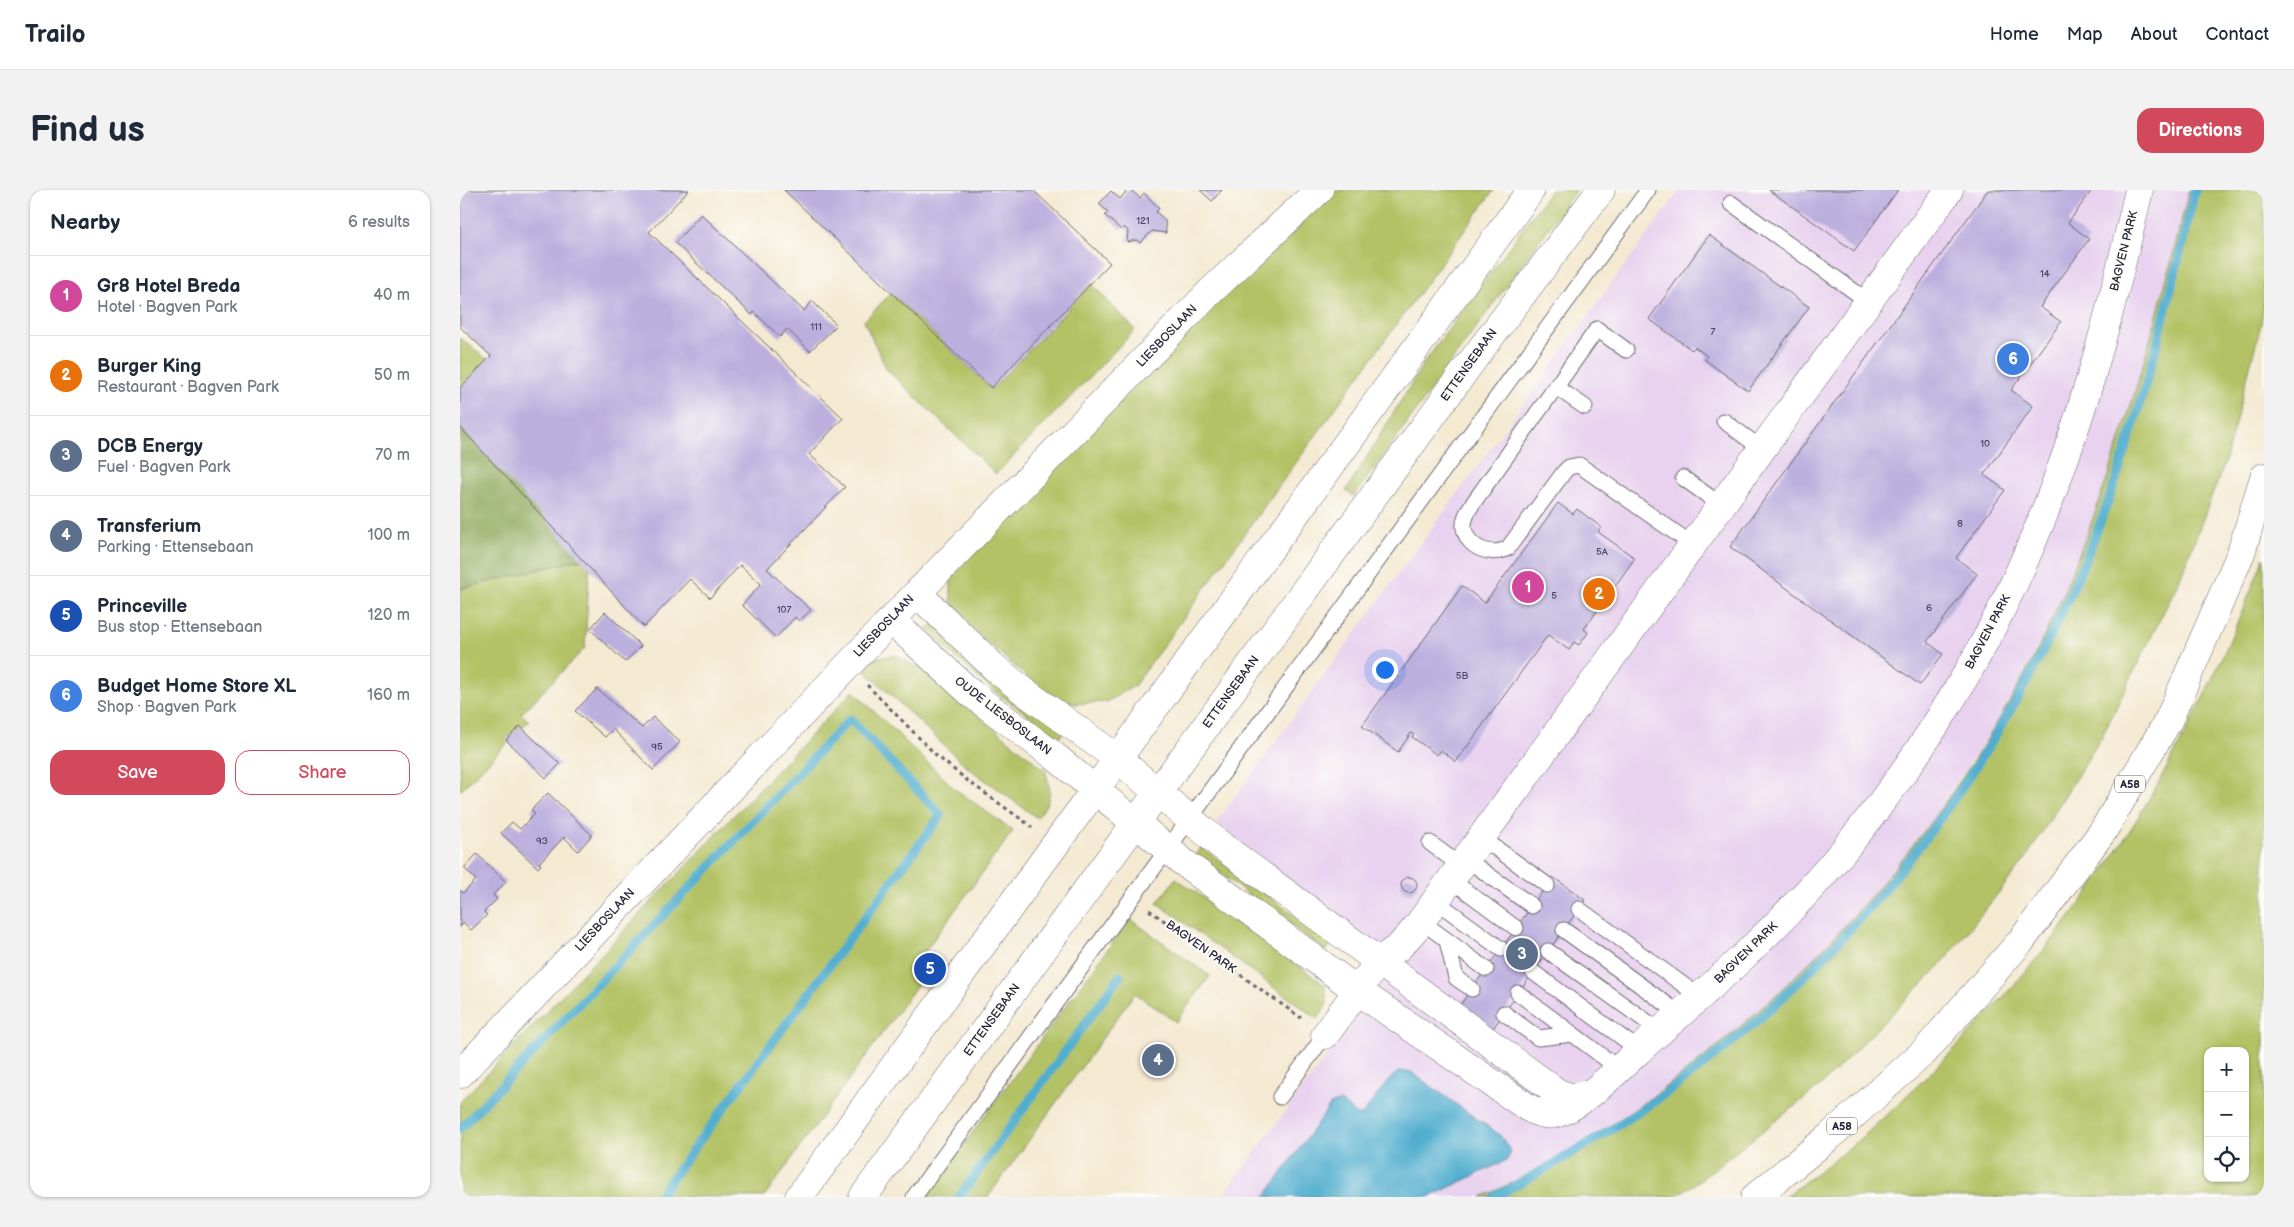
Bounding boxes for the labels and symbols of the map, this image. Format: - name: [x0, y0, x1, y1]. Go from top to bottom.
- street label: BAGVEN PARK: [2107, 209, 2141, 293]
- house number: 121: [1136, 215, 1150, 227]
- house number: 14: [2040, 268, 2050, 280]
- street label: LIESBOSLAAN: [1133, 302, 1201, 370]
- house number: 111: [810, 321, 822, 333]
- street label: ETTENSEBAAN: [1438, 326, 1500, 404]
- house number: 7: [1711, 326, 1716, 338]
- pin: 6: [1997, 340, 2029, 378]
- house number: 10: [1980, 438, 1990, 450]
- house number: 8: [1957, 518, 1963, 530]
- house number: 5A: [1596, 546, 1609, 558]
- pin: 1: [1512, 568, 1544, 606]
- pin: 2: [1583, 575, 1615, 613]
- house number: 5: [1551, 590, 1557, 602]
- street label: LIESBOSLAAN: [850, 592, 918, 660]
- street label: BAGVEN PARK: [1962, 592, 2014, 672]
- house number: 6: [1926, 602, 1932, 614]
- house number: 107: [777, 604, 791, 616]
- street label: ETTENSEBAAN: [1200, 653, 1262, 731]
- your location: [1372, 657, 1398, 683]
- house number: 5B: [1456, 670, 1468, 682]
- street label: OUDE LIESBOSLAAN: [952, 674, 1054, 758]
- house number: 95: [651, 741, 663, 753]
- road number: A58: [2115, 776, 2145, 792]
- house number: 93: [536, 835, 548, 847]
- street label: LIESBOSLAAN: [572, 885, 638, 955]
- street label: BAGVEN PARK: [1163, 917, 1239, 977]
- street label: BAGVEN PARK: [1711, 919, 1781, 987]
- pin: 3: [1506, 935, 1538, 973]
- pin: 5: [914, 950, 946, 988]
- street label: ETTENSEBAAN: [961, 981, 1023, 1059]
- pin: 4: [1142, 1041, 1174, 1079]
- road number: A58: [1827, 1118, 1857, 1134]

